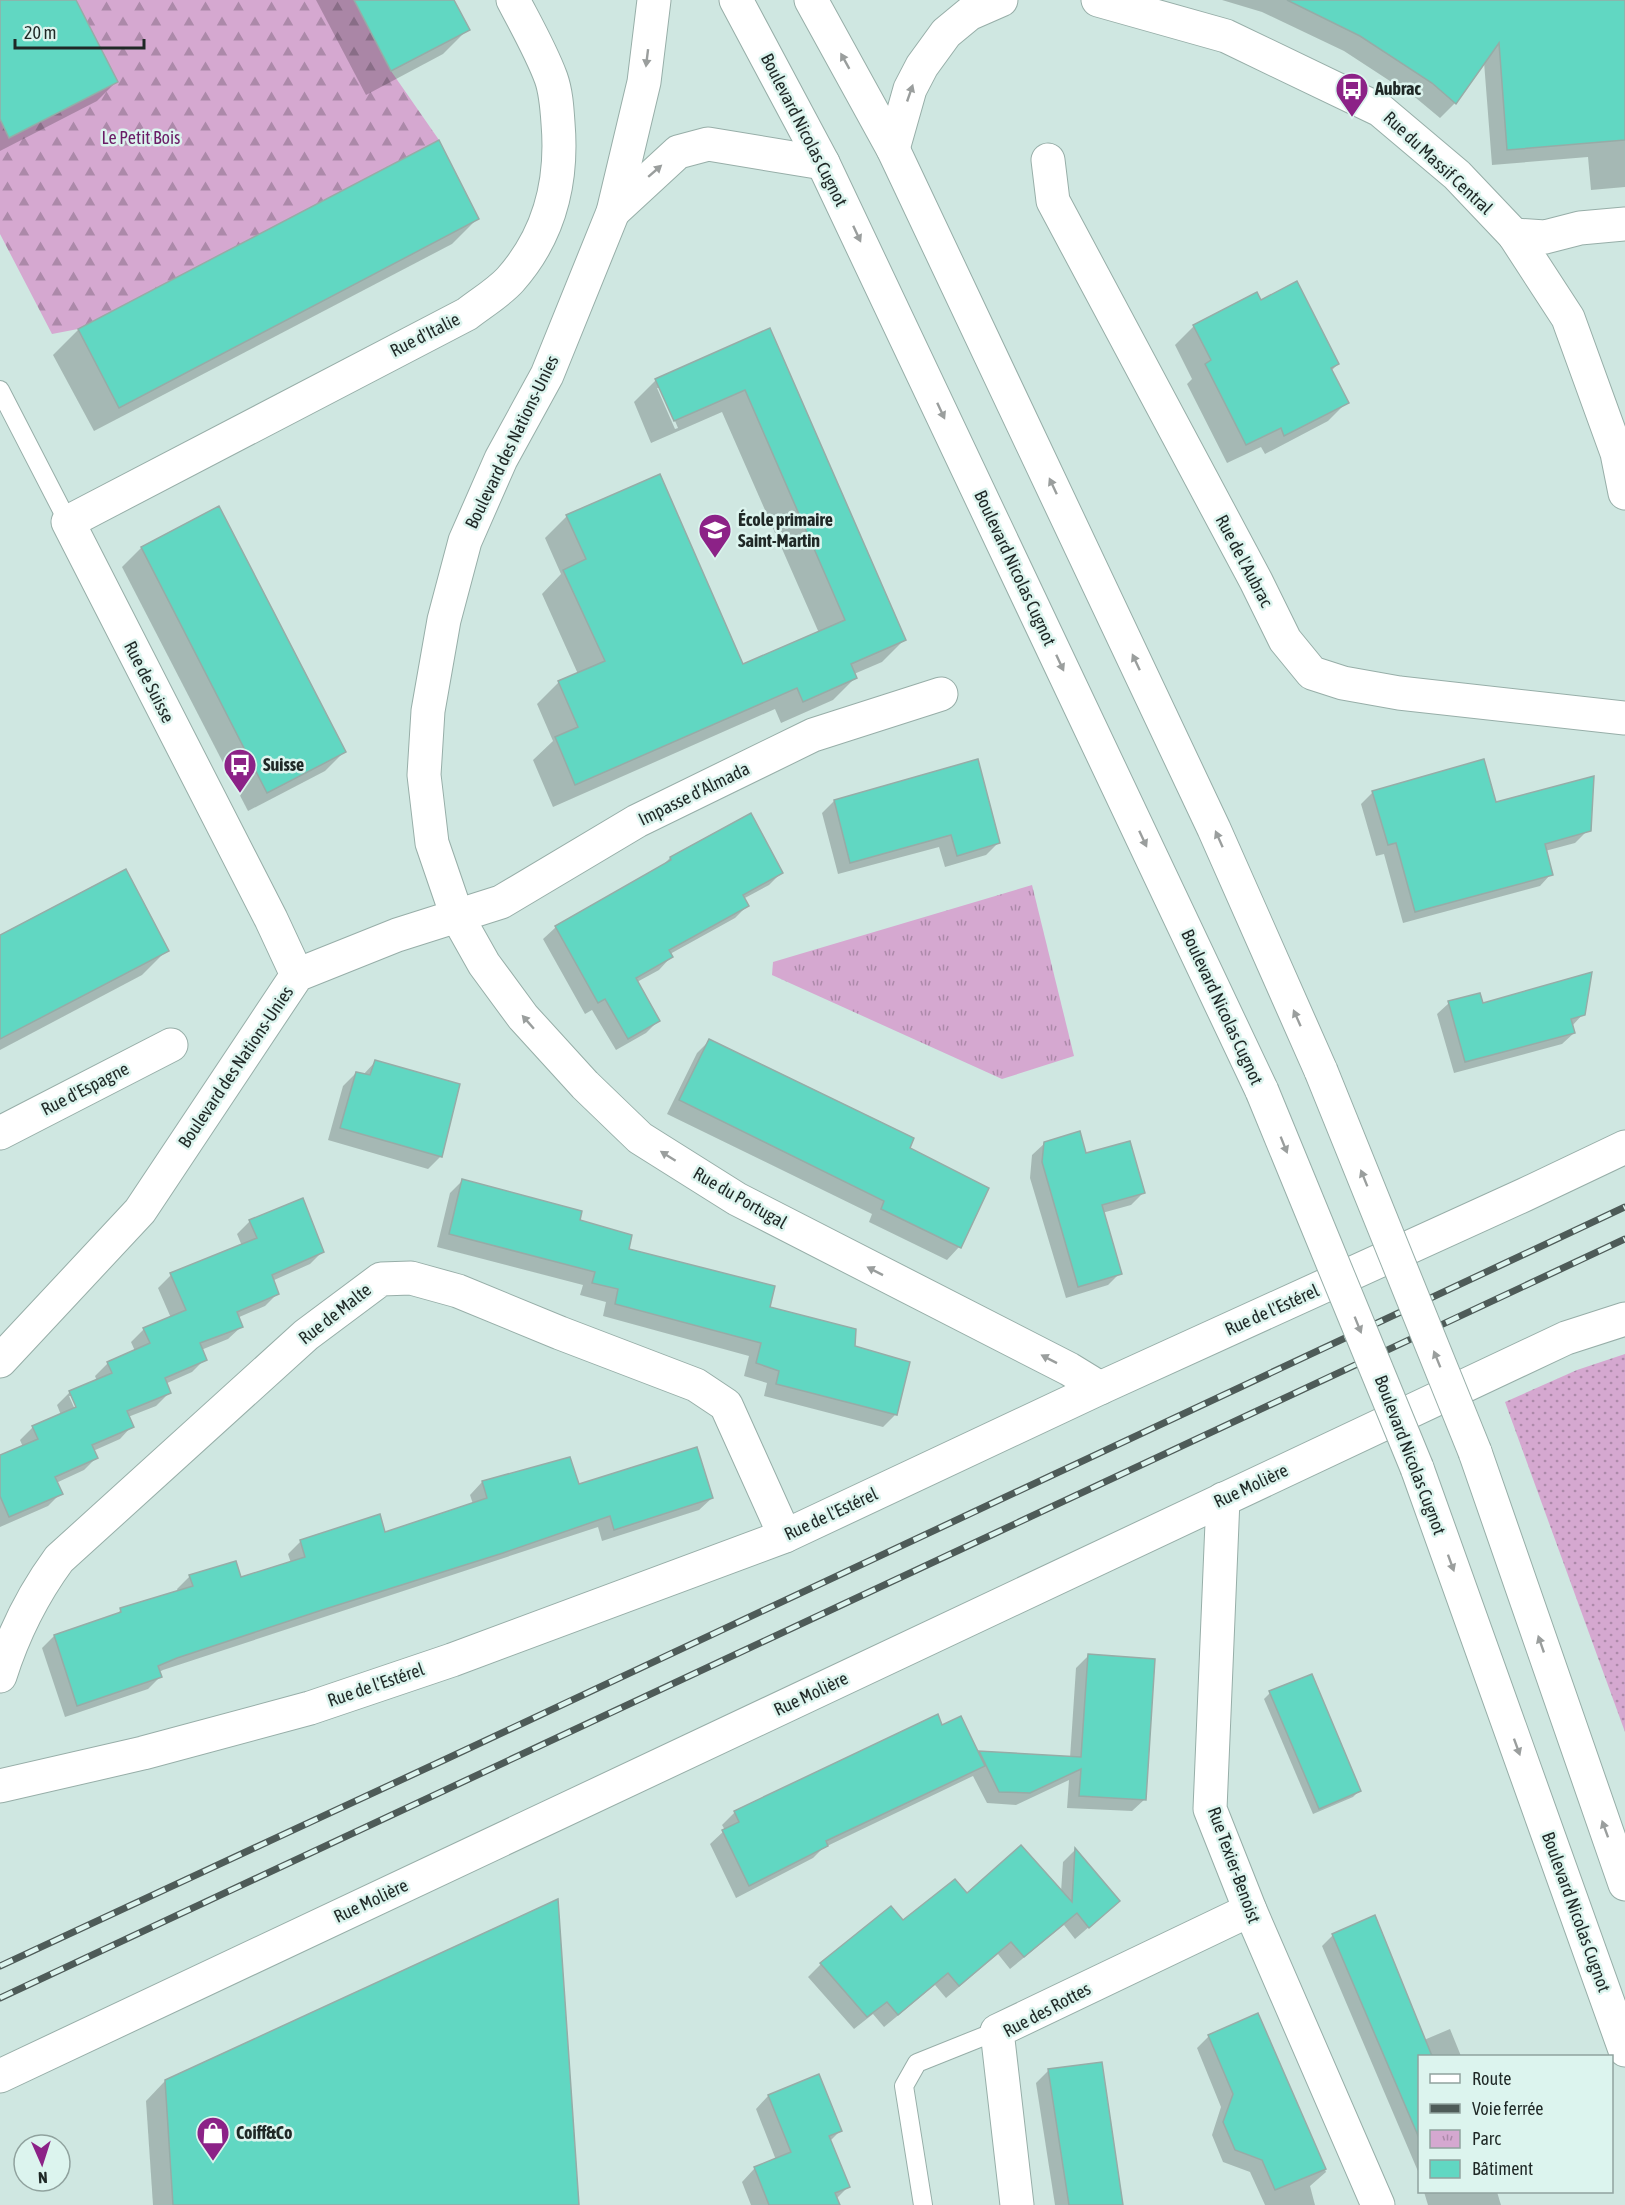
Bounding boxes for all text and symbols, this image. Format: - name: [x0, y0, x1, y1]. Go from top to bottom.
- scale bar: [15, 12, 144, 50]
- text: 20 m: [24, 22, 56, 43]
- one-way arrow: [642, 49, 652, 68]
- street label: Boulevard Nicolas Cugnot: [757, 50, 852, 210]
- one-way arrow: [840, 52, 850, 69]
- bus stop icon: Aubrac: [1334, 71, 1370, 118]
- place label: Aubrac: [1374, 78, 1421, 99]
- one-way arrow: [905, 84, 915, 102]
- street label: Rue du Massif Central: [1380, 107, 1497, 219]
- park label: Le Petit Bois: [102, 127, 180, 148]
- one-way arrow: [647, 165, 662, 178]
- one-way arrow: [853, 226, 862, 243]
- street label: Rue d'Italie: [387, 308, 463, 361]
- street label: Boulevard des Nations-Unies: [460, 352, 563, 532]
- one-way arrow: [936, 402, 945, 419]
- one-way arrow: [1048, 478, 1057, 495]
- street label: Boulevard Nicolas Cugnot: [970, 487, 1061, 649]
- place label: École primaire Saint-Martin: [738, 509, 833, 551]
- street label: Rue de l'Aubrac: [1211, 511, 1278, 611]
- school or university icon: École primaire Saint-Martin: [697, 512, 733, 559]
- street label: Rue de Suisse: [120, 637, 179, 726]
- one-way arrow: [1131, 653, 1141, 671]
- one-way arrow: [1055, 655, 1064, 672]
- bus stop icon: Suisse: [222, 747, 258, 794]
- place label: Suisse: [263, 754, 304, 775]
- street label: Impasse d’Almada: [635, 758, 753, 829]
- one-way arrow: [1214, 830, 1223, 848]
- one-way arrow: [1139, 831, 1148, 848]
- street label: Boulevard Nicolas Cugnot: [1177, 926, 1268, 1088]
- street label: Boulevard des Nations-Unies: [174, 982, 297, 1151]
- one-way arrow: [1292, 1008, 1302, 1026]
- one-way arrow: [522, 1015, 535, 1030]
- street label: Rue d'Espagne: [38, 1058, 132, 1120]
- one-way arrow: [1280, 1136, 1289, 1154]
- one-way arrow: [660, 1151, 676, 1162]
- street label: Rue du Portugal: [690, 1162, 791, 1233]
- one-way arrow: [1359, 1169, 1368, 1187]
- one-way arrow: [867, 1266, 884, 1276]
- street label: Rue de Malte: [294, 1279, 375, 1348]
- street label: Rue de l'Estérel: [1222, 1279, 1322, 1340]
- one-way arrow: [1354, 1316, 1363, 1334]
- one-way arrow: [1432, 1349, 1442, 1367]
- one-way arrow: [1041, 1354, 1058, 1364]
- street label: Boulevard Nicolas Cugnot: [1370, 1372, 1451, 1537]
- street label: Rue Molière: [1210, 1459, 1291, 1512]
- street label: Rue de l'Estérel: [781, 1483, 881, 1544]
- one-way arrow: [1447, 1554, 1457, 1572]
- one-way arrow: [1536, 1635, 1546, 1653]
- street label: Rue de l'Estérel: [325, 1658, 427, 1711]
- street label: Rue Molière: [770, 1667, 851, 1720]
- one-way arrow: [1512, 1738, 1522, 1756]
- street label: Rue Texier-Benoist: [1204, 1804, 1265, 1926]
- one-way arrow: [1600, 1819, 1610, 1837]
- street label: Boulevard Nicolas Cugnot: [1538, 1829, 1615, 1995]
- street label: Rue Molière: [330, 1874, 411, 1927]
- street label: Rue des Rottes: [999, 1978, 1094, 2041]
- legend: [1418, 2055, 1613, 2193]
- text: Route: [1472, 2068, 1511, 2089]
- text: Voie ferrée: [1472, 2098, 1544, 2119]
- shop icon: Coiff&Co: [195, 2115, 231, 2162]
- place label: Coiff&Co: [236, 2122, 292, 2143]
- text: Parc: [1472, 2128, 1501, 2149]
- north arrow: [12, 2133, 72, 2193]
- text: Bâtiment: [1472, 2158, 1533, 2179]
- text: N: [38, 2169, 48, 2187]

